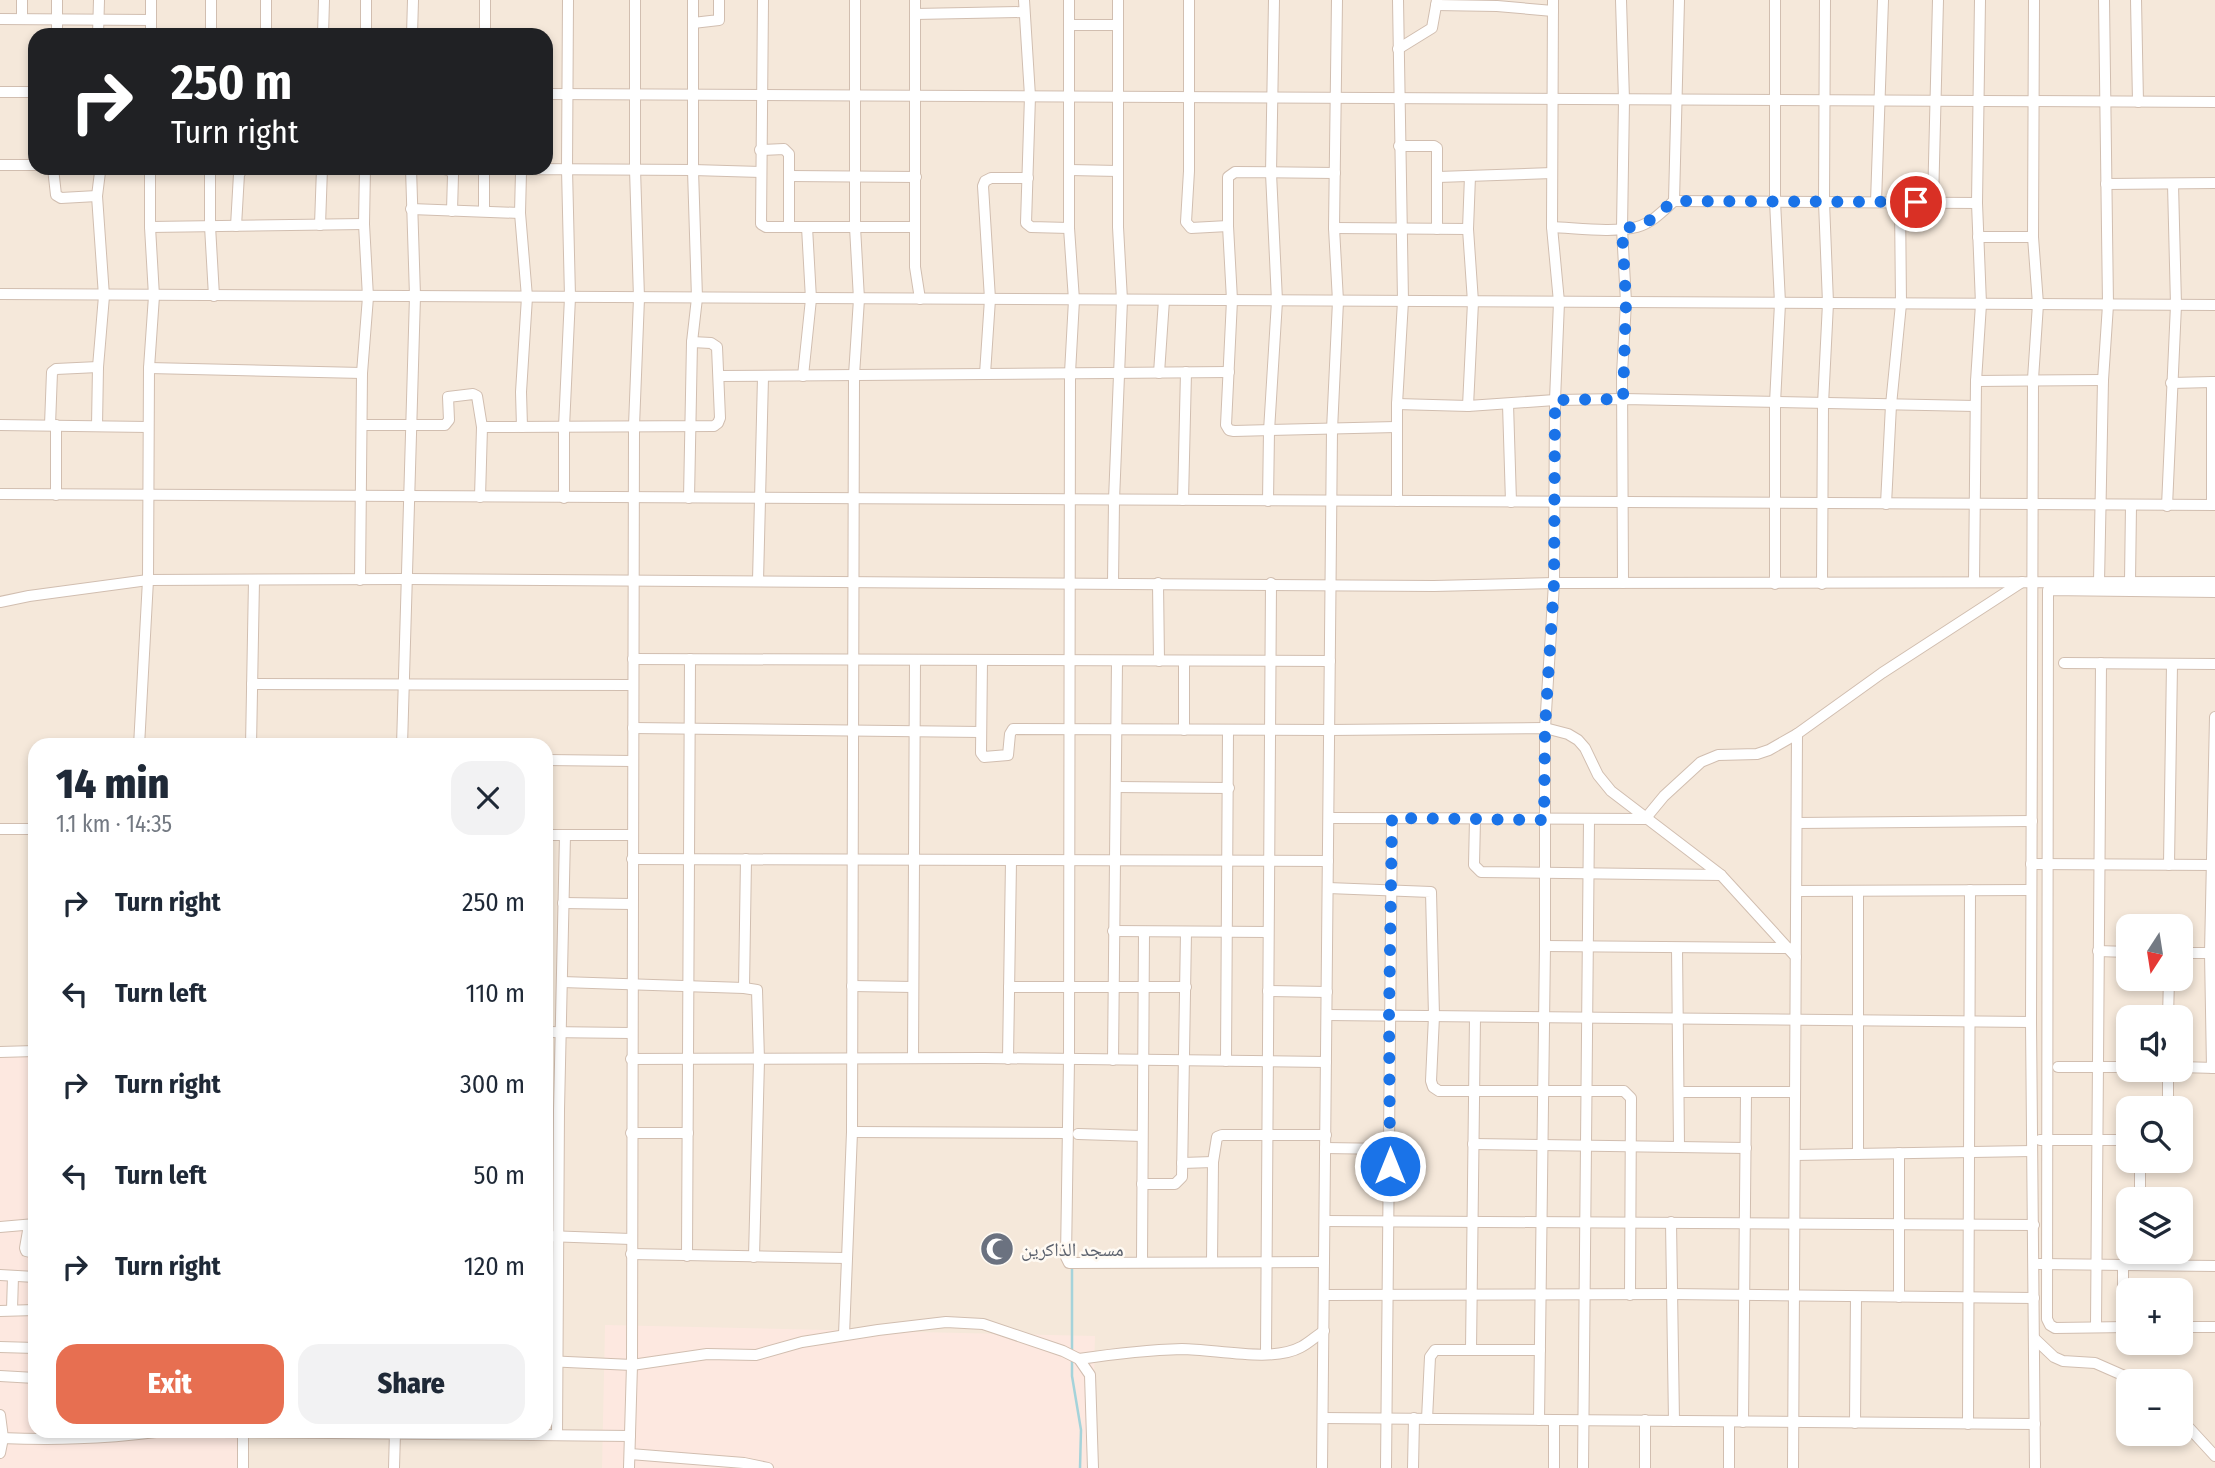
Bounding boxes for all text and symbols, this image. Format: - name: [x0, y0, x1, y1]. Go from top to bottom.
- text: 250 m: [171, 53, 292, 112]
- icon: right: [56, 56, 147, 147]
- text: Turn right: [171, 113, 298, 151]
- pin: [1886, 172, 1946, 232]
- icon: arrive: [1897, 183, 1935, 221]
- text: 14 min: [56, 759, 169, 809]
- button: close: [451, 761, 525, 835]
- text: 1.1 km · 14:35: [56, 810, 172, 838]
- icon: right: [56, 884, 94, 922]
- text: Turn right: [115, 887, 221, 918]
- text: 250 m: [462, 887, 525, 918]
- north arrow: [2116, 914, 2193, 990]
- map controls: [2116, 914, 2193, 1446]
- icon: left: [56, 975, 94, 1013]
- text: Turn left: [115, 978, 207, 1009]
- text: 110 m: [465, 978, 525, 1009]
- button: sound: [2116, 1005, 2193, 1082]
- icon: right: [56, 1066, 94, 1104]
- text: Turn right: [115, 1069, 221, 1100]
- text: 300 m: [460, 1069, 525, 1100]
- button: search: [2116, 1096, 2193, 1173]
- position arrow: [1353, 1129, 1427, 1203]
- icon: left: [56, 1157, 94, 1195]
- text: Turn left: [115, 1160, 207, 1191]
- text: 50 m: [473, 1160, 525, 1191]
- button: layers: [2116, 1187, 2193, 1264]
- mosque icon: مسجد الذاكرين: [978, 1230, 1016, 1268]
- place label: مسجد الذاكرين: [1021, 1238, 1124, 1261]
- icon: right: [56, 1248, 94, 1286]
- text: Turn right: [115, 1251, 221, 1282]
- text: 120 m: [464, 1251, 525, 1282]
- button: +: [2116, 1278, 2193, 1355]
- button: Exit: [56, 1344, 284, 1424]
- button: Share: [298, 1344, 525, 1424]
- button: −: [2116, 1369, 2193, 1446]

